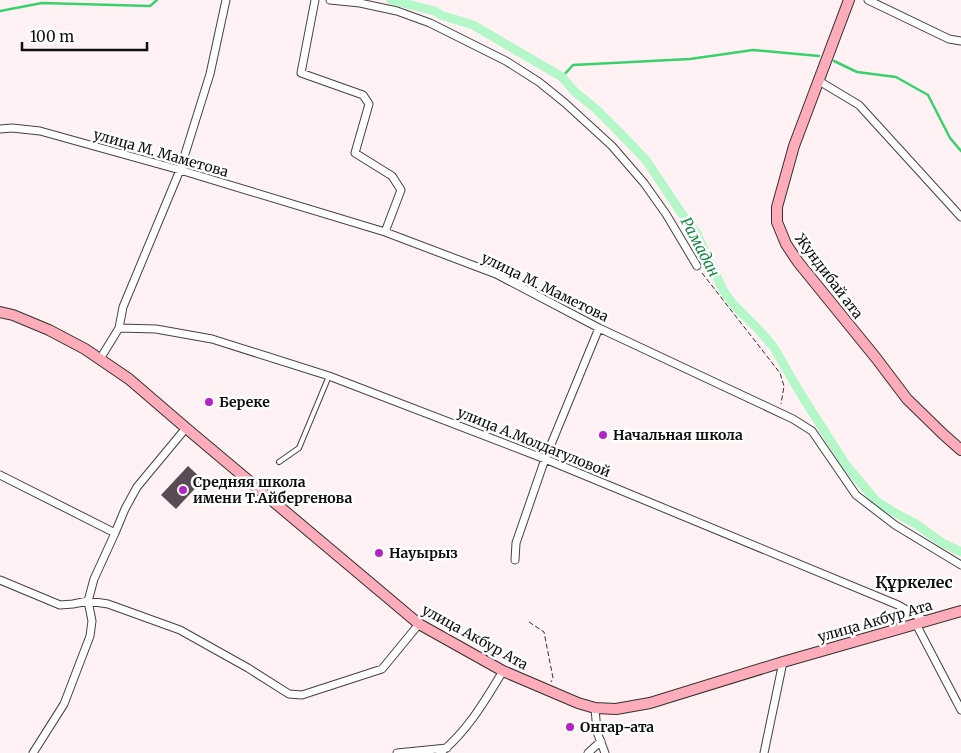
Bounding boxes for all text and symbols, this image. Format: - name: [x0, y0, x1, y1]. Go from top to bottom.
- scale bar: [22, 20, 148, 52]
- text: 100 m: [30, 27, 74, 46]
- street label: улица М. Маметова: [92, 125, 231, 181]
- water label: Рамадан: [677, 214, 724, 280]
- street label: Жундибай ата: [791, 230, 867, 323]
- street label: улица М. Маметова: [478, 248, 612, 326]
- place label: Береке: [219, 393, 270, 411]
- marker: Береке: [203, 396, 215, 408]
- street label: улица А.Молдагуловой: [455, 403, 614, 481]
- place label: Начальная школа: [613, 426, 743, 444]
- marker: Начальная школа: [597, 429, 609, 441]
- place label: Средняя школа имени Т.Айбергенова: [193, 473, 352, 507]
- marker: Средняя школа имени Т.Айбергенова: [177, 484, 189, 496]
- place label: Науырыз: [389, 544, 458, 562]
- marker: Науырыз: [373, 547, 385, 559]
- district label: Құркелес: [875, 572, 953, 592]
- street label: улица Акбур Ата: [816, 596, 935, 646]
- street label: улица Акбур Ата: [419, 600, 532, 674]
- place label: Онгар-ата: [580, 718, 654, 736]
- marker: Онгар-ата: [564, 721, 576, 733]

